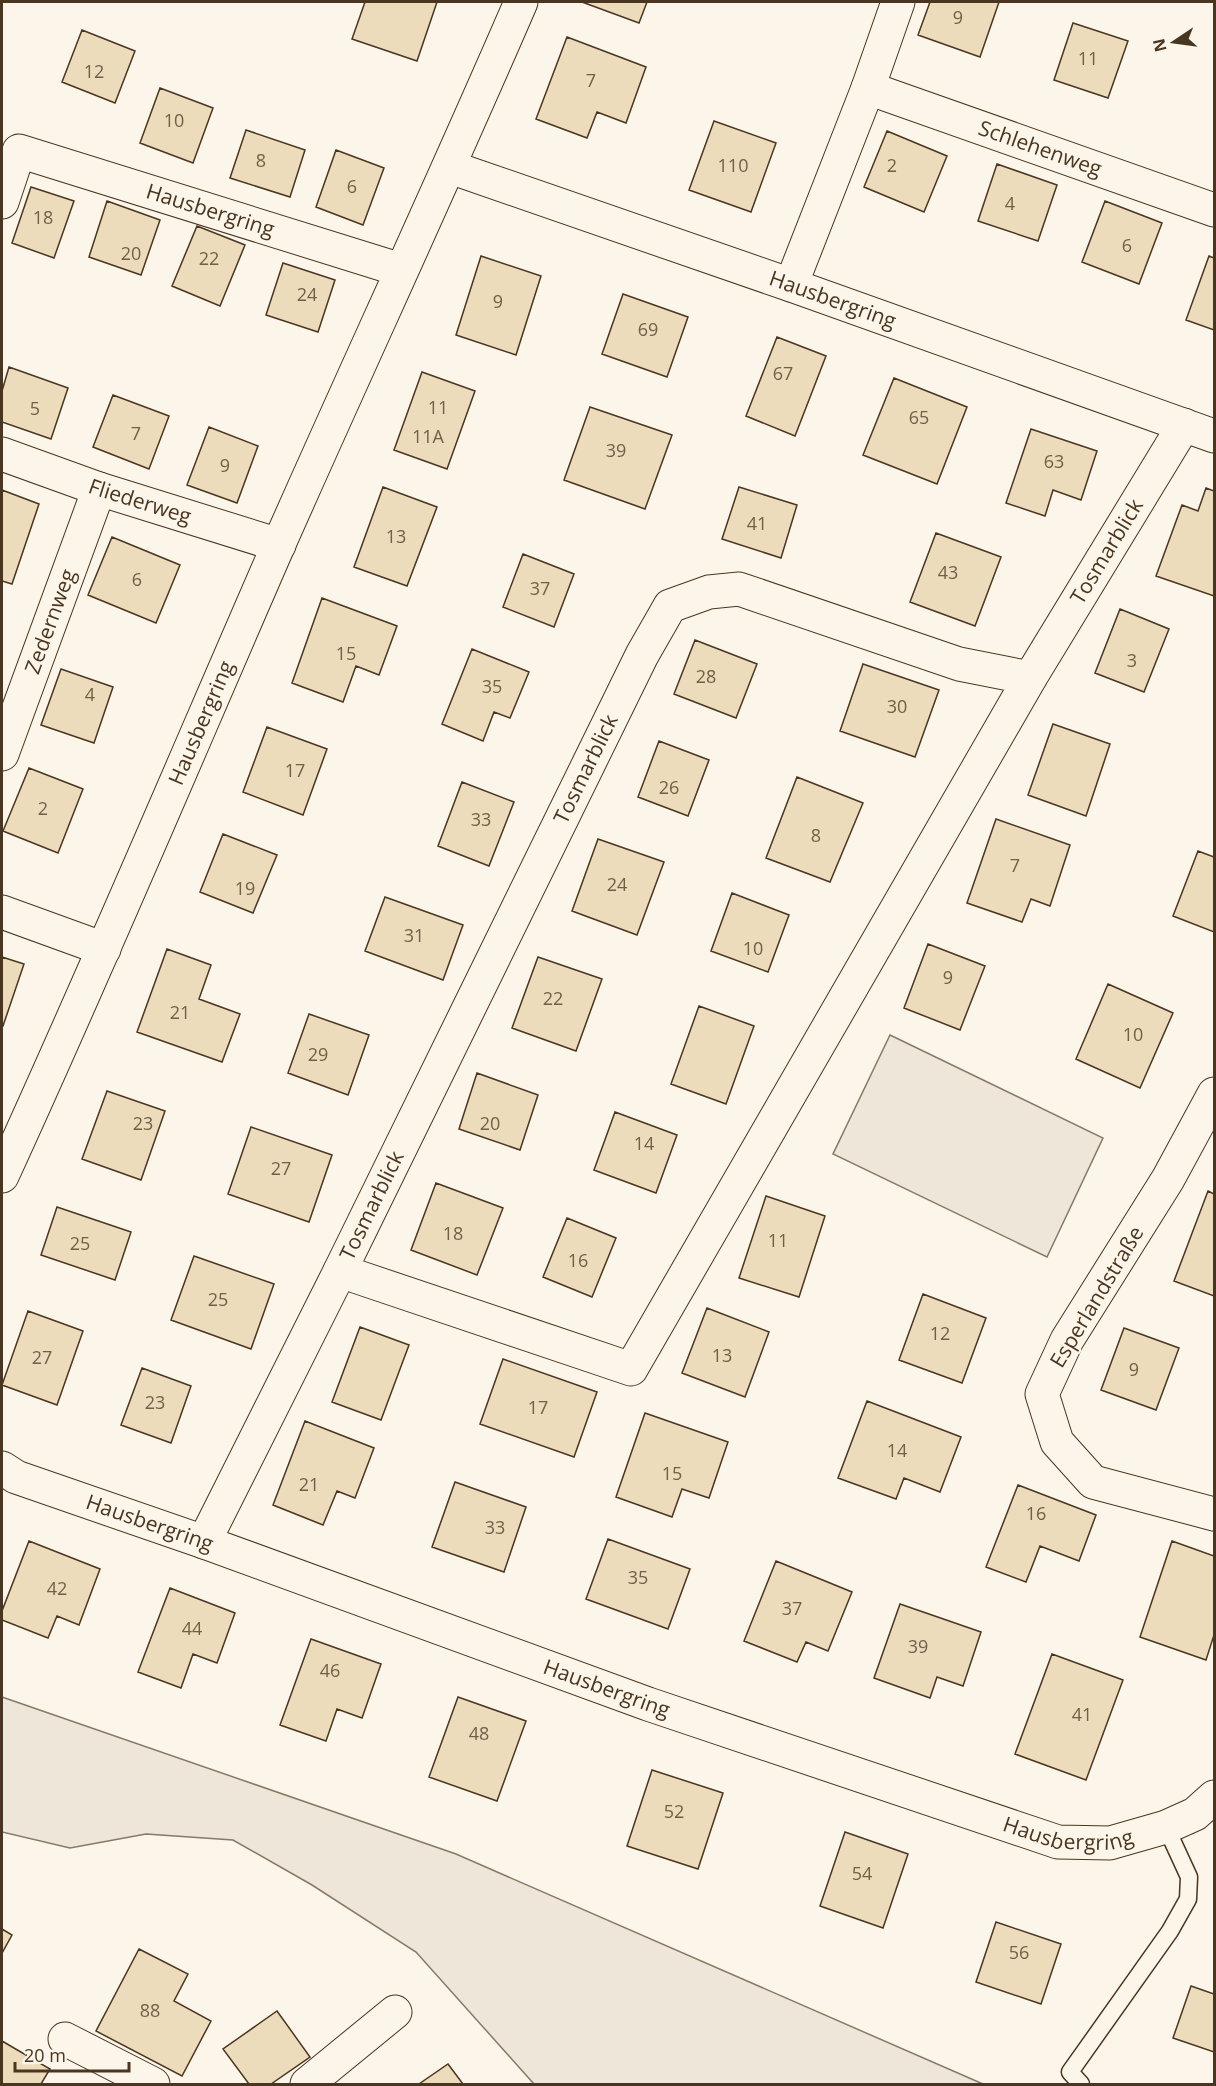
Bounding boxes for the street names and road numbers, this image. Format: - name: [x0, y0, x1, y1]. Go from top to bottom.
- street label: Schlehenweg: [975, 113, 1106, 182]
- street label: Hausbergring: [143, 176, 278, 243]
- street label: Hausbergring: [766, 264, 900, 334]
- street label: Fliederweg: [85, 471, 195, 530]
- street label: Tosmarblick: [1063, 493, 1149, 609]
- street label: Zedernweg: [18, 565, 81, 677]
- street label: Hausbergring: [161, 656, 240, 789]
- street label: Tosmarblick: [546, 709, 624, 828]
- street label: Tosmarblick: [332, 1146, 410, 1265]
- street label: Esperlandstraße: [1043, 1221, 1149, 1372]
- street label: Hausbergring: [83, 1487, 218, 1557]
- street label: Hausbergring: [540, 1652, 674, 1723]
- street label: Hausbergring: [1000, 1810, 1136, 1856]

